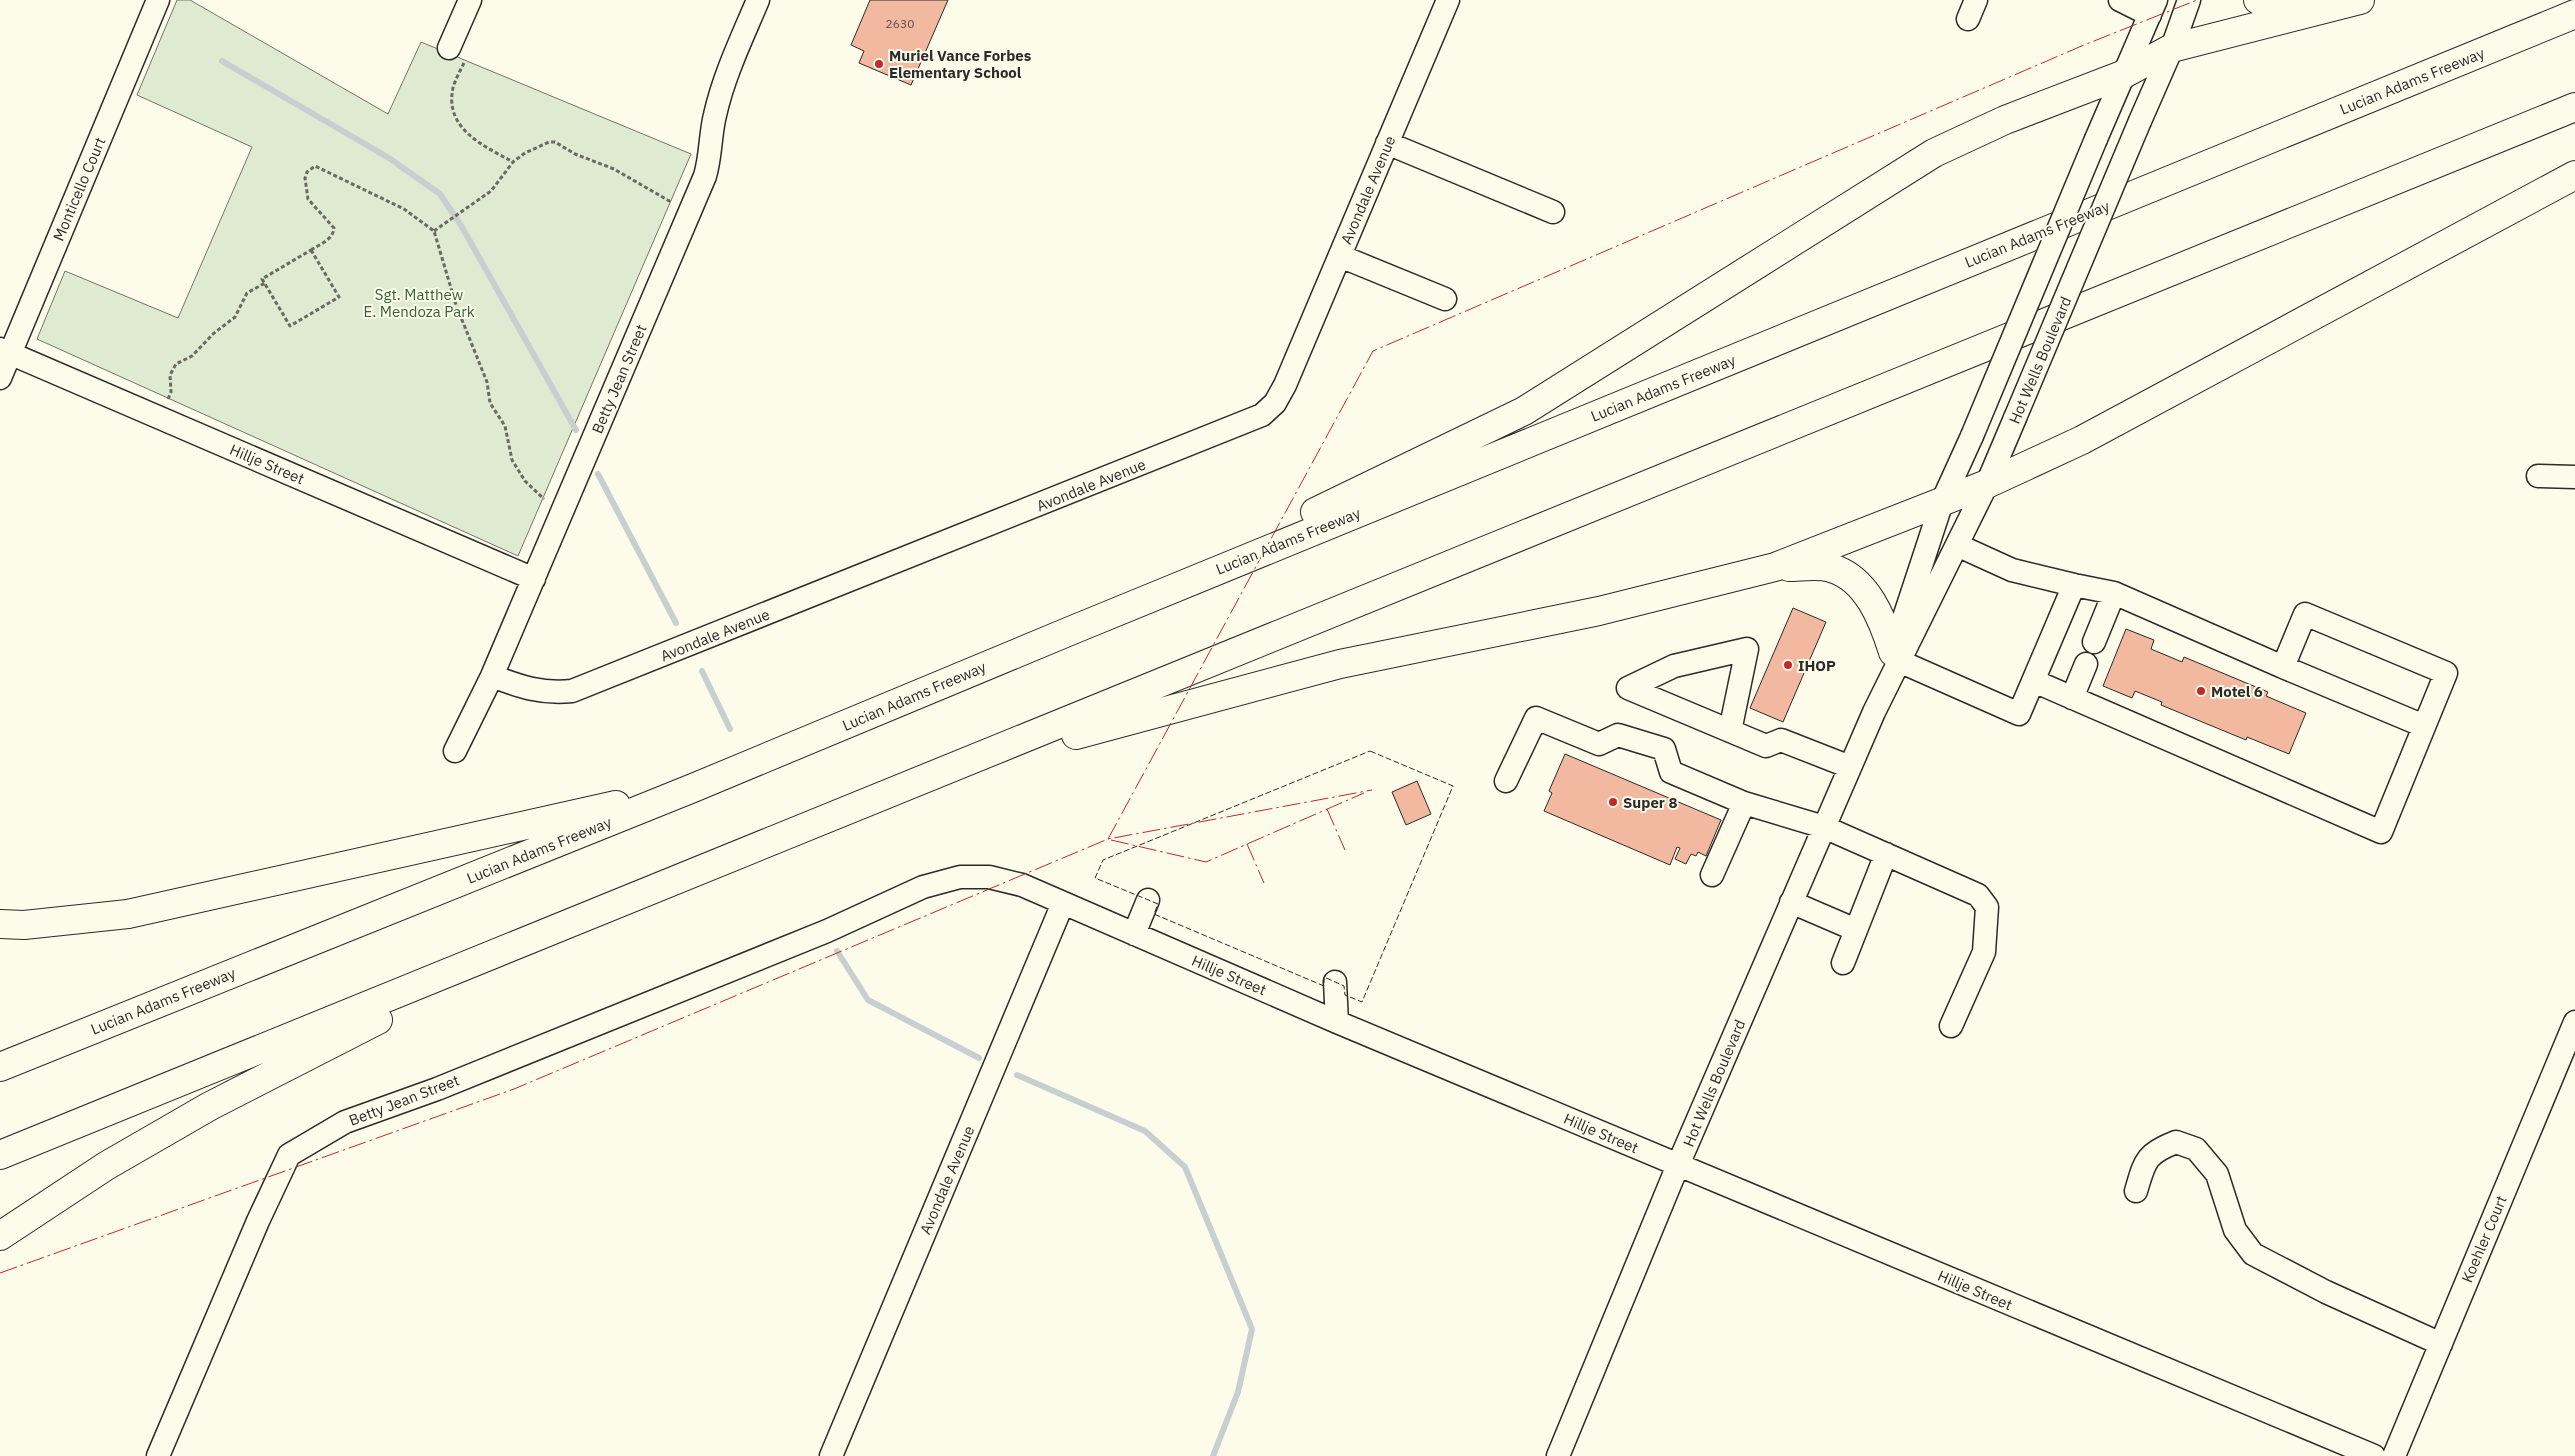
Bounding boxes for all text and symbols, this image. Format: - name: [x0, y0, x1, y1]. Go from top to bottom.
- house number: 2630: [886, 16, 914, 31]
- street label: Lucian Adams Freeway: [2337, 43, 2488, 119]
- place label: Muriel Vance Forbes Elementary School: [889, 46, 1032, 82]
- marker: Muriel Vance Forbes Elementary School: [873, 58, 885, 70]
- street label: Avondale Avenue: [1337, 133, 1399, 247]
- street label: Monticello Court: [49, 134, 109, 244]
- street label: Lucian Adams Freeway: [1962, 196, 2113, 272]
- park label: Sgt. Matthew E. Mendoza Park: [363, 285, 475, 321]
- street label: Hot Wells Boulevard: [2005, 294, 2075, 426]
- street label: Betty Jean Street: [587, 322, 651, 436]
- street label: Lucian Adams Freeway: [1588, 350, 1739, 426]
- street label: Hillje Street: [227, 440, 307, 488]
- street label: Avondale Avenue: [1034, 454, 1148, 516]
- street label: Lucian Adams Freeway: [1213, 503, 1364, 579]
- street label: Avondale Avenue: [658, 604, 772, 666]
- place label: IHOP: [1798, 656, 1836, 675]
- street label: Lucian Adams Freeway: [839, 657, 989, 735]
- marker: IHOP: [1782, 659, 1794, 671]
- place label: Motel 6: [2211, 682, 2263, 701]
- marker: Motel 6: [2195, 685, 2207, 697]
- place label: Super 8: [1623, 793, 1677, 812]
- marker: Super 8: [1607, 796, 1619, 808]
- street label: Lucian Adams Freeway: [464, 812, 615, 888]
- street label: Hillje Street: [1189, 951, 1269, 999]
- street label: Lucian Adams Freeway: [88, 963, 239, 1039]
- street label: Hot Wells Boulevard: [1679, 1017, 1749, 1149]
- street label: Betty Jean Street: [346, 1070, 462, 1130]
- street label: Hillje Street: [1561, 1109, 1641, 1157]
- street label: Avondale Avenue: [916, 1123, 978, 1237]
- street label: Koehler Court: [2457, 1193, 2511, 1285]
- street label: Hillje Street: [1935, 1266, 2015, 1314]

